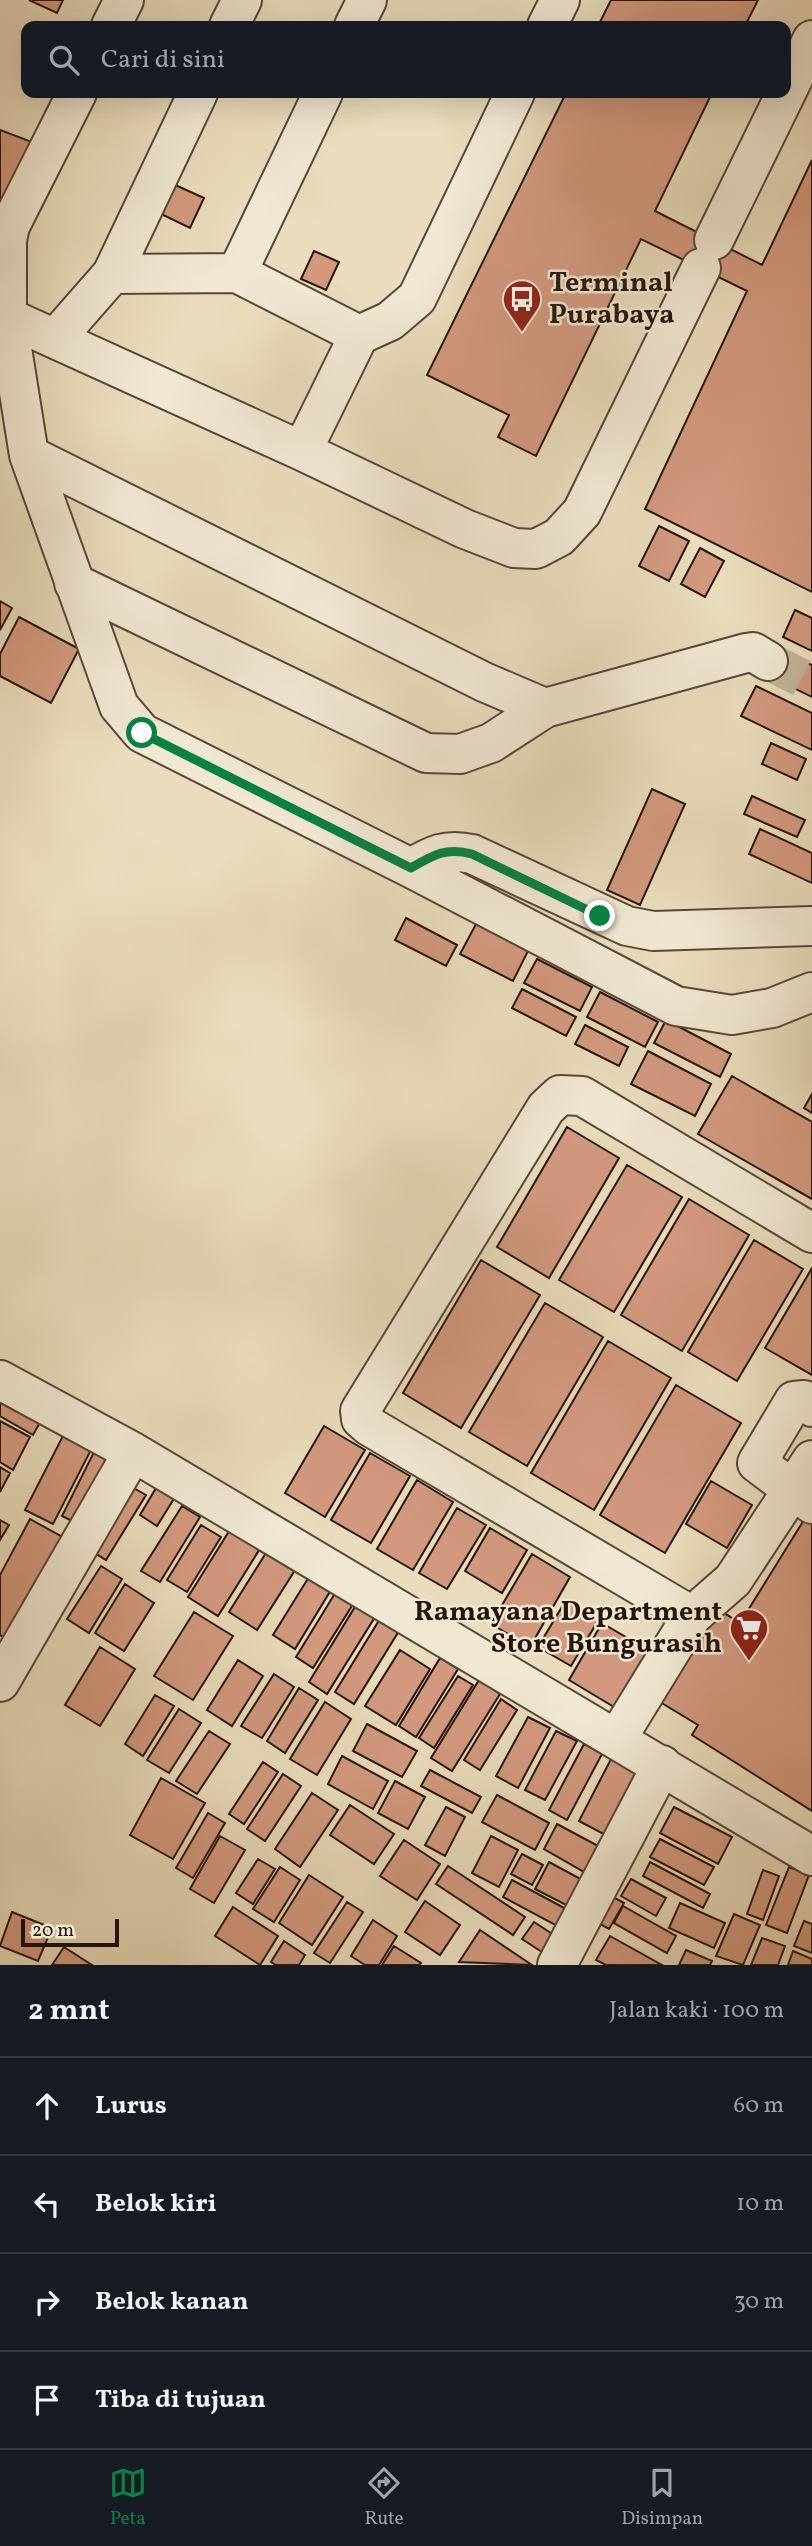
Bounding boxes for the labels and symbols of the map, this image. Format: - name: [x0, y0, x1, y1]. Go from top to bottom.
- place label: Terminal Purabaya: [549, 264, 675, 335]
- bus stop icon: Terminal Purabaya: [501, 278, 543, 333]
- route start: [126, 717, 157, 748]
- route end: [584, 900, 615, 931]
- place label: Ramayana Department Store Bungurasih: [414, 1593, 722, 1664]
- supermarket icon: Ramayana Department Store Bungurasih: [728, 1607, 770, 1662]
- scale bar: [21, 1916, 119, 1948]

